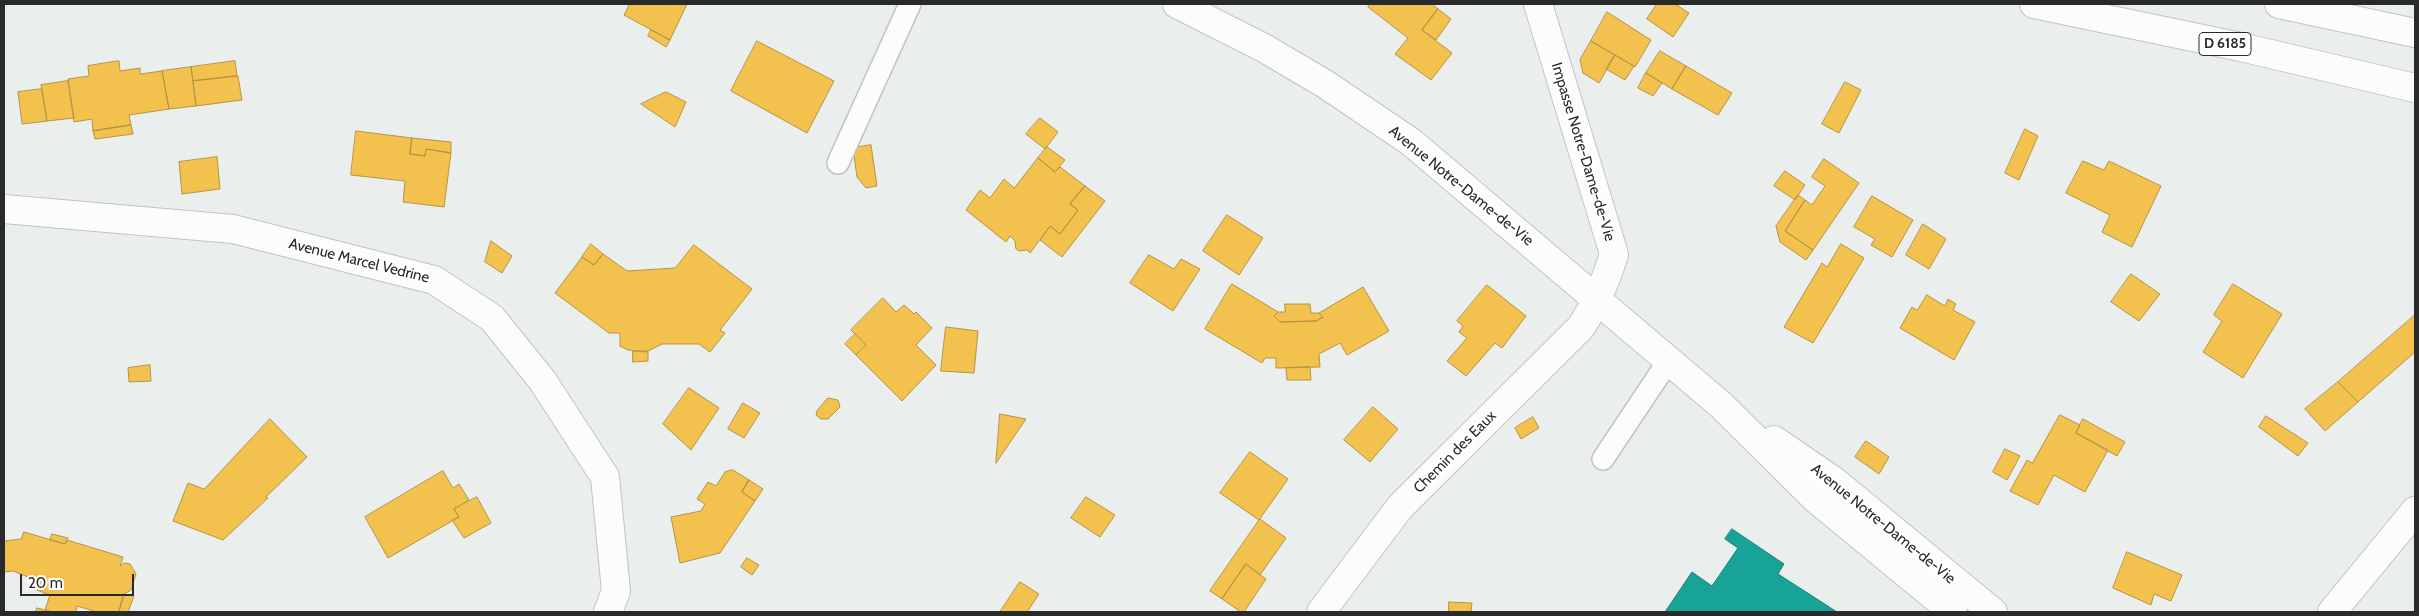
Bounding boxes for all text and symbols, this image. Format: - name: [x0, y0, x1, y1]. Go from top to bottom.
- road number: D 6185: [2199, 33, 2251, 56]
- street label: Impasse Notre-Dame-de-Vie: [1547, 60, 1619, 244]
- street label: Avenue Notre-Dame-de-Vie: [1385, 122, 1537, 250]
- street label: Avenue Marcel Vedrine: [287, 235, 431, 287]
- street label: Chemin des Eaux: [1410, 407, 1500, 497]
- street label: Avenue Notre-Dame-de-Vie: [1807, 460, 1959, 588]
- scale bar: [22, 564, 136, 596]
- text: 20 m: [28, 574, 63, 592]

